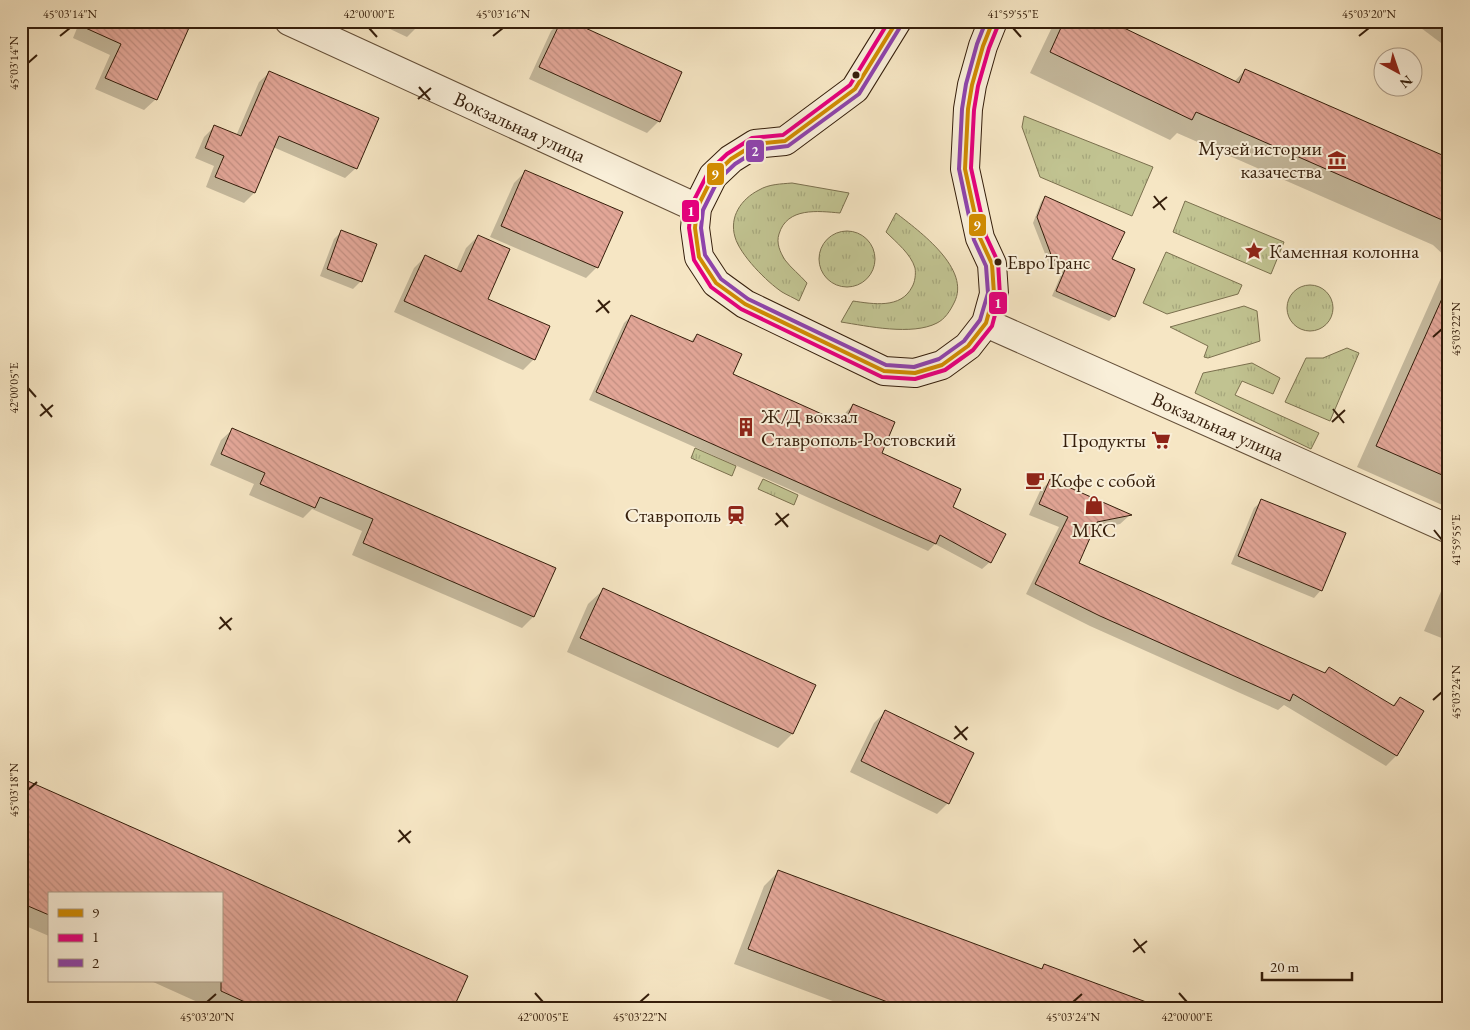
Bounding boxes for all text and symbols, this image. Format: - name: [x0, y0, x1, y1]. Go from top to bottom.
- text: 45°03'14"N: [43, 6, 97, 22]
- text: 42°00'00"E: [343, 6, 395, 22]
- text: 45°03'16"N: [476, 6, 530, 22]
- text: 41°59'55"E: [987, 6, 1039, 22]
- text: 45°03'20"N: [1342, 6, 1396, 22]
- text: 45°03'14"N: [6, 36, 22, 90]
- north arrow: [1372, 48, 1422, 98]
- unlabelled marker: [851, 70, 861, 80]
- text: N: [1396, 71, 1416, 93]
- street label: Вокзальная улица: [450, 85, 590, 168]
- place label: Музей истории казачества: [1198, 135, 1322, 184]
- line badge: 2: [745, 139, 765, 163]
- text: 2: [751, 142, 759, 160]
- museum icon: Музей истории казачества: [1326, 149, 1348, 171]
- line badge: 9: [706, 162, 725, 186]
- text: 9: [711, 165, 719, 183]
- line badge: 1: [681, 199, 700, 223]
- text: 1: [687, 202, 695, 220]
- line badge: 9: [968, 213, 987, 237]
- text: 9: [973, 216, 981, 234]
- place label: Каменная колонна: [1269, 238, 1419, 264]
- place icon: Каменная колонна: [1243, 240, 1265, 262]
- place label: ЕвроТранс: [1007, 250, 1091, 275]
- marker: ЕвроТранс: [993, 257, 1003, 267]
- line badge: 1: [988, 291, 1008, 315]
- text: 1: [994, 294, 1002, 312]
- text: 45°03'22"N: [1448, 302, 1464, 356]
- text: 42°00'05"E: [6, 362, 22, 414]
- street label: Вокзальная улица: [1148, 385, 1288, 467]
- place label: Ж/Д вокзал Ставрополь-Ростовский: [760, 403, 956, 452]
- building icon: Ж/Д вокзал Ставрополь-Ростовский: [735, 416, 757, 438]
- place label: Продукты: [1062, 427, 1146, 453]
- supermarket icon: Продукты: [1150, 429, 1172, 451]
- place label: Кофе с собой: [1050, 467, 1156, 493]
- cafe icon: Кофе с собой: [1024, 469, 1046, 491]
- shop icon: МКС: [1083, 494, 1105, 516]
- place label: Ставрополь: [625, 502, 721, 528]
- station icon: Ставрополь: [725, 504, 747, 526]
- text: 41°59'55"E: [1448, 514, 1464, 566]
- place label: МКС: [1072, 517, 1116, 543]
- text: 45°03'24"N: [1448, 665, 1464, 719]
- text: 45°03'18"N: [6, 763, 22, 817]
- legend: [48, 892, 222, 982]
- text: 9: [92, 903, 99, 922]
- text: 1: [92, 927, 99, 946]
- scale bar: [1262, 950, 1352, 982]
- text: 2: [92, 953, 100, 972]
- text: 20 m: [1270, 957, 1299, 976]
- text: 45°03'20"N: [180, 1009, 234, 1025]
- text: 42°00'05"E: [517, 1009, 569, 1025]
- text: 45°03'22"N: [613, 1009, 667, 1025]
- text: 45°03'24"N: [1046, 1009, 1100, 1025]
- text: 42°00'00"E: [1161, 1009, 1213, 1025]

